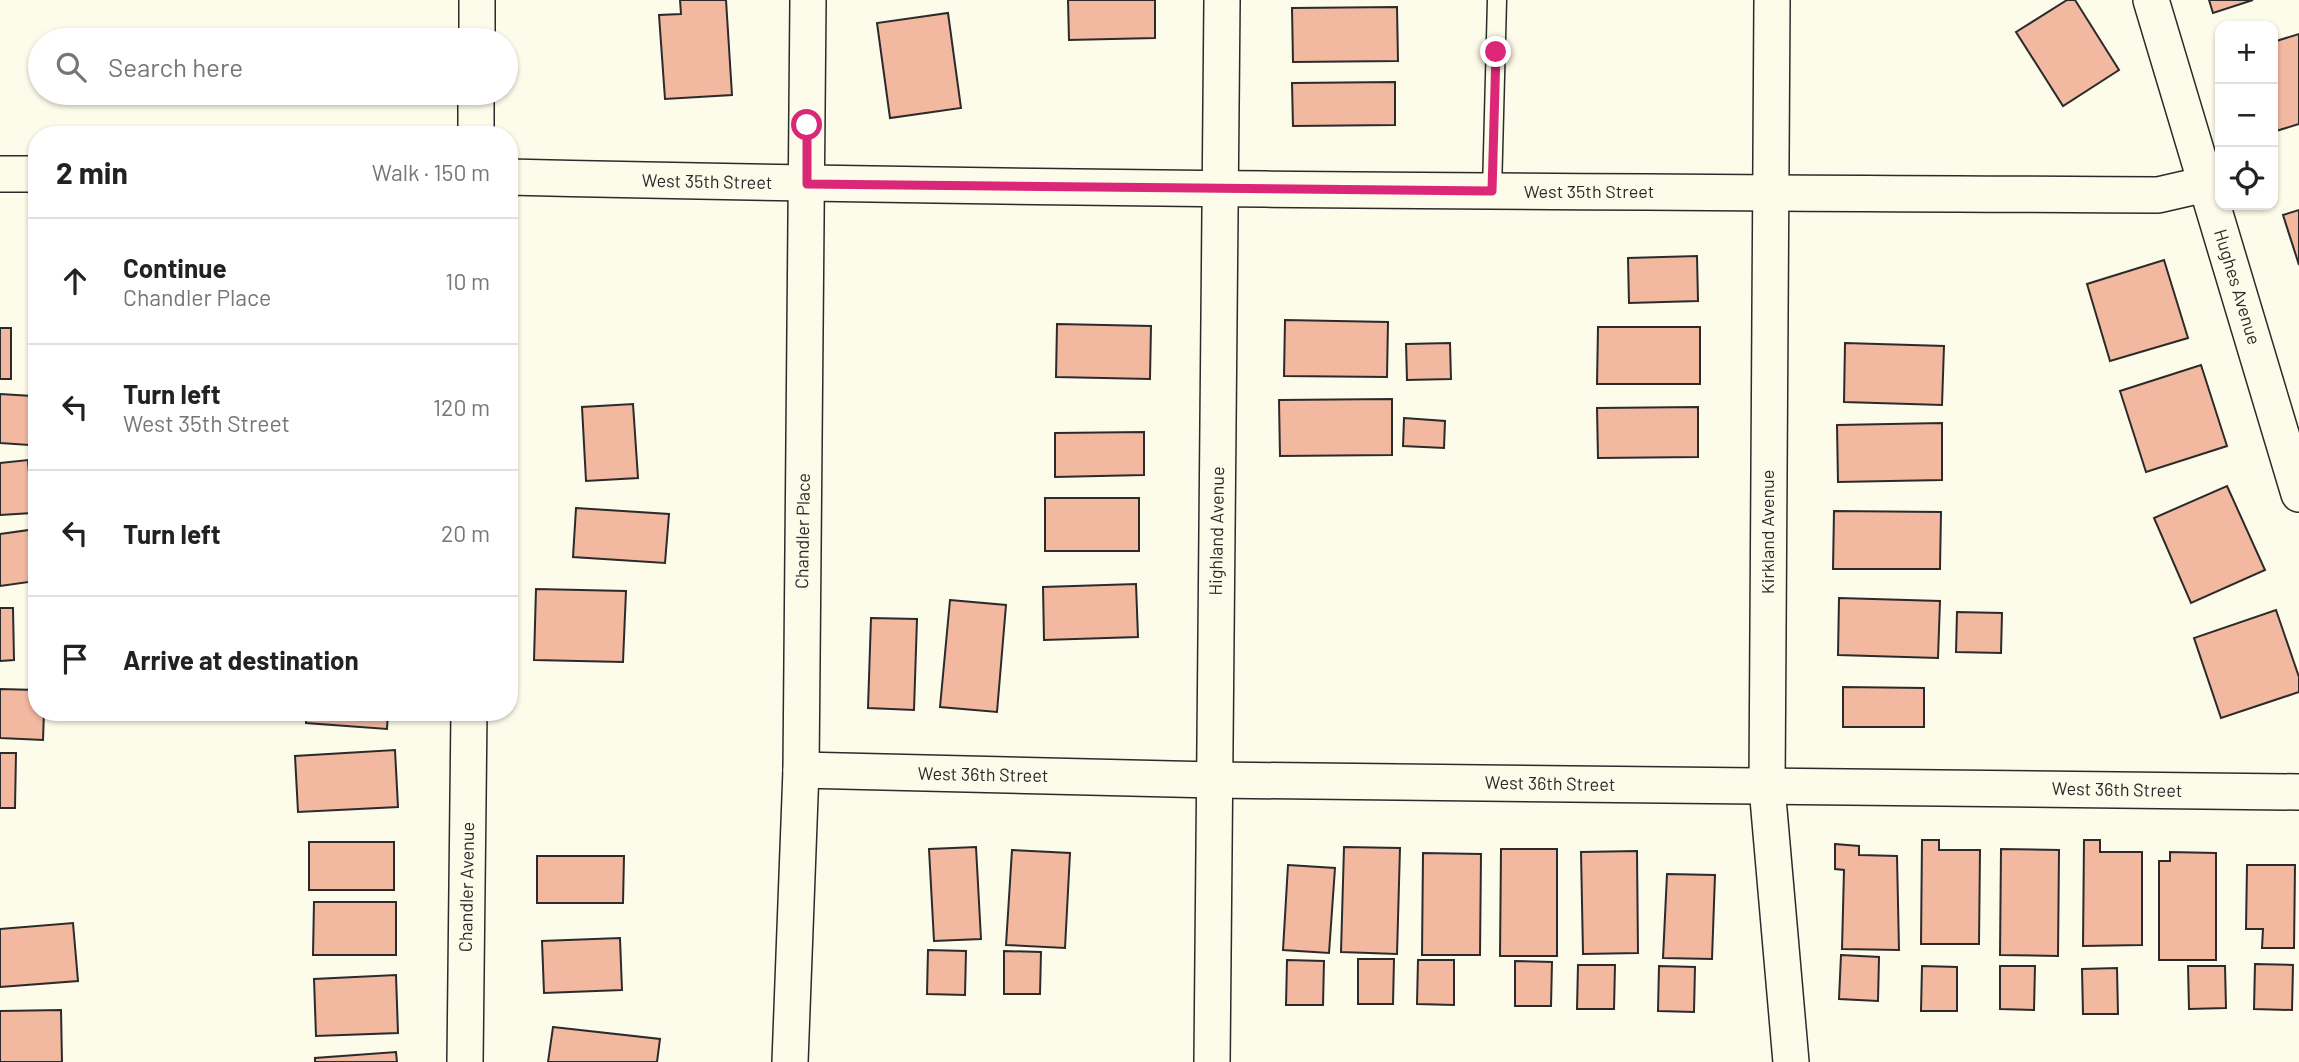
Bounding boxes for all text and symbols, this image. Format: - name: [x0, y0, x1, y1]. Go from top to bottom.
- map controls: [2215, 21, 2278, 210]
- button: +: [2215, 21, 2278, 84]
- search box: [28, 28, 518, 105]
- route end: [1480, 36, 1511, 67]
- icon: search: [52, 48, 90, 86]
- text: Search here: [108, 51, 243, 82]
- button: −: [2215, 84, 2278, 147]
- route start: [791, 109, 822, 140]
- button: locate: [2215, 147, 2278, 210]
- text: 2 min: [56, 154, 128, 190]
- text: Walk · 150 m: [372, 158, 490, 186]
- street label: West 35th Street: [641, 169, 773, 193]
- street label: West 35th Street: [1524, 180, 1654, 202]
- street label: Hughes Avenue: [2210, 226, 2266, 347]
- text: Continue: [123, 252, 227, 283]
- icon: ahead: [56, 262, 94, 300]
- text: 10 m: [445, 267, 490, 295]
- text: Chandler Place: [123, 283, 271, 311]
- text: Turn left: [123, 378, 221, 409]
- icon: left: [56, 388, 94, 426]
- text: 120 m: [433, 393, 490, 421]
- text: West 35th Street: [123, 409, 290, 437]
- street label: Highland Avenue: [1204, 466, 1228, 596]
- street label: Kirkland Avenue: [1756, 470, 1778, 594]
- street label: Chandler Place: [790, 473, 814, 589]
- icon: left: [56, 514, 94, 552]
- text: Turn left: [123, 518, 221, 549]
- text: 20 m: [441, 519, 490, 547]
- icon: arrive: [56, 640, 94, 678]
- text: Arrive at destination: [123, 644, 359, 675]
- street label: West 36th Street: [917, 762, 1049, 786]
- street label: West 36th Street: [1484, 771, 1616, 795]
- street label: West 36th Street: [2051, 777, 2183, 801]
- street label: Chandler Avenue: [454, 822, 478, 952]

